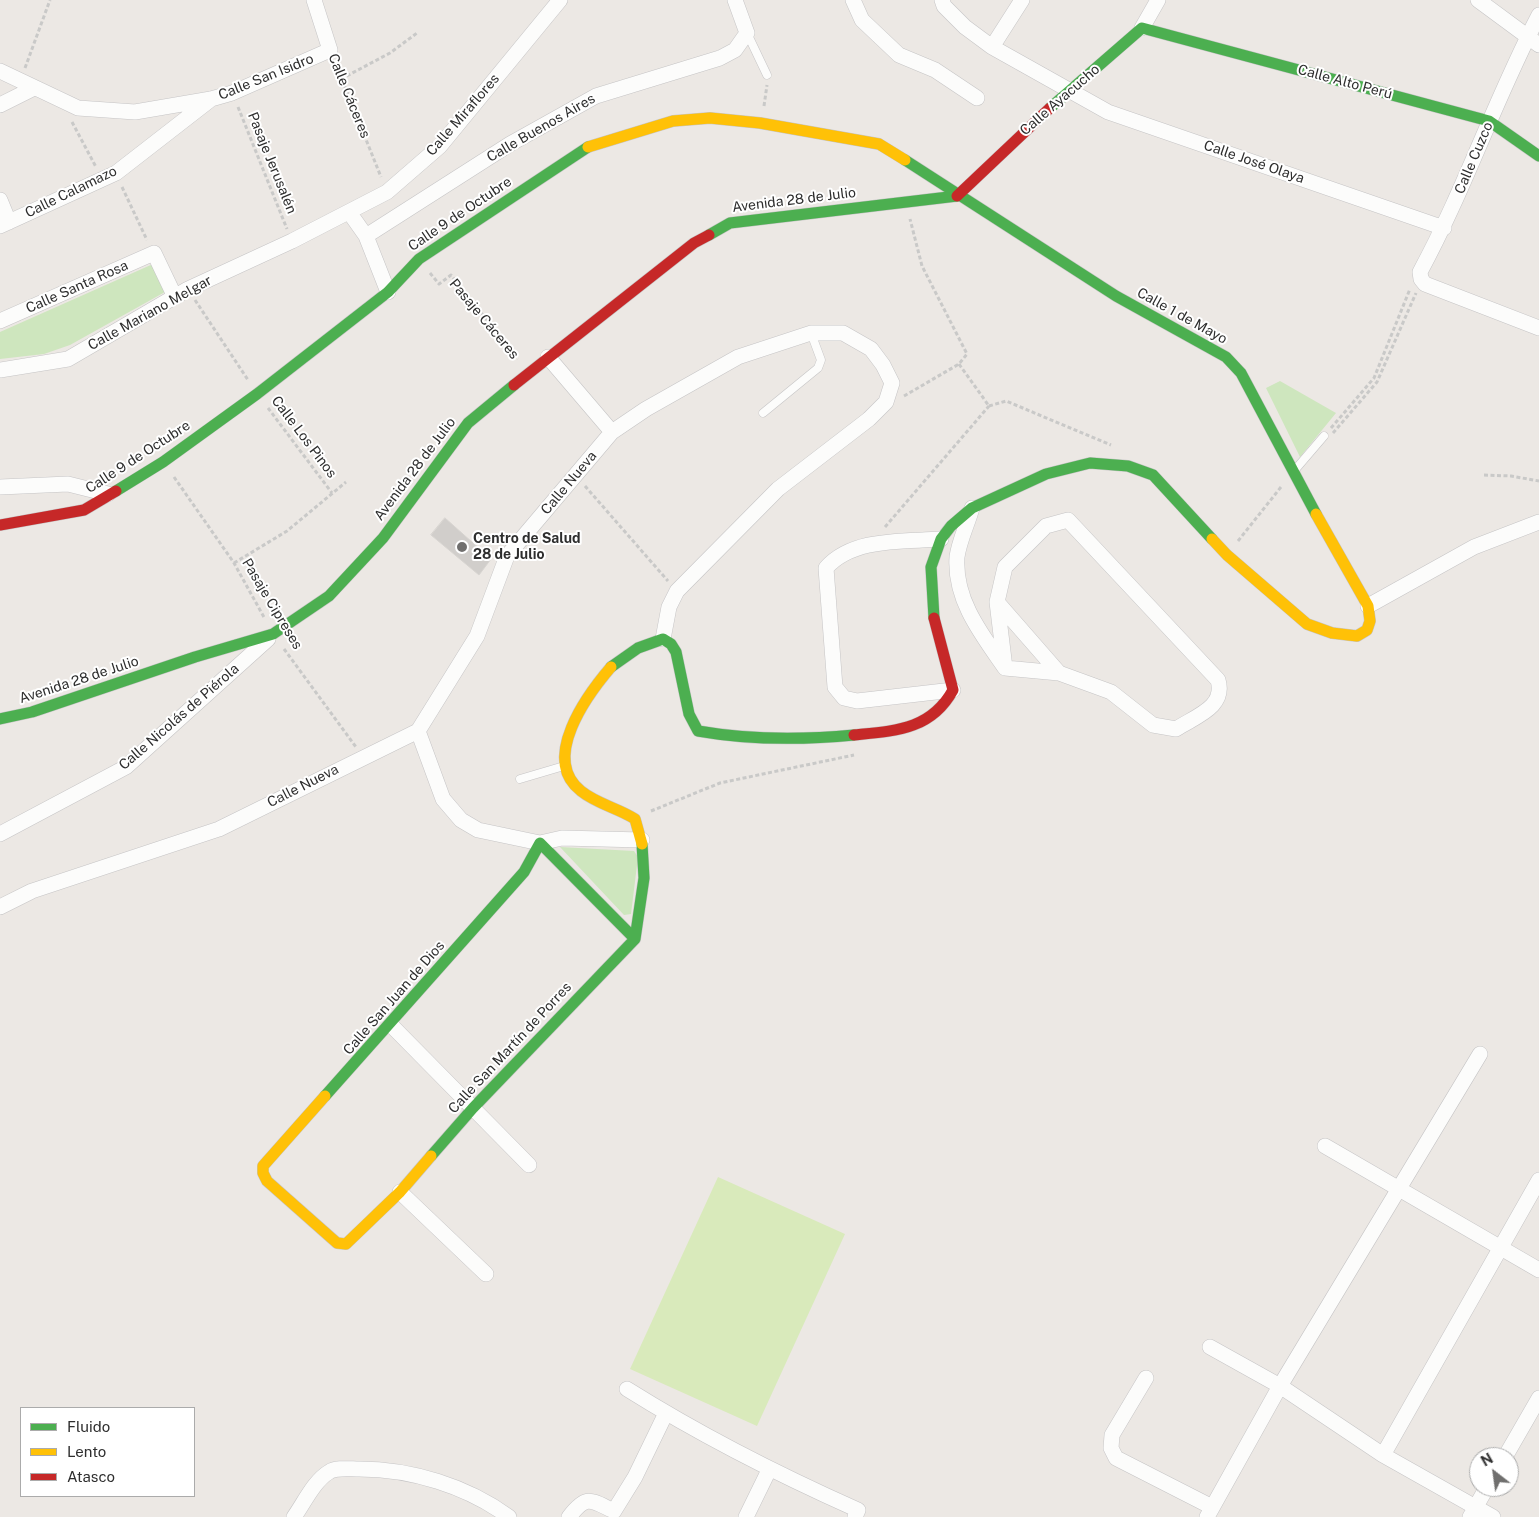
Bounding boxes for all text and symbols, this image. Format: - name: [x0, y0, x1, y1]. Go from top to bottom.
- street label: Calle San Isidro: [216, 50, 316, 104]
- street label: Calle Cáceres: [324, 51, 374, 141]
- street label: Calle Ayacucho: [1017, 61, 1103, 139]
- street label: Calle Alto Perú: [1296, 61, 1394, 103]
- street label: Calle Miraflores: [423, 71, 503, 159]
- street label: Calle Buenos Aires: [484, 90, 598, 166]
- street label: Pasaje Jerusalén: [244, 110, 300, 216]
- street label: Calle Cuzco: [1451, 120, 1497, 196]
- street label: Calle José Olaya: [1202, 137, 1306, 187]
- street label: Calle Calamazo: [22, 163, 120, 221]
- street label: Calle 9 de Octubre: [405, 173, 515, 255]
- street label: Avenida 28 de Julio: [731, 184, 857, 216]
- street label: Calle Santa Rosa: [23, 257, 131, 317]
- street label: Calle Mariano Melgar: [85, 272, 215, 354]
- street label: Pasaje Cáceres: [446, 276, 522, 362]
- street label: Calle 1 de Mayo: [1134, 284, 1230, 348]
- street label: Calle Los Pinos: [268, 393, 340, 481]
- street label: Avenida 28 de Julio: [371, 414, 459, 524]
- street label: Calle 9 de Octubre: [83, 417, 193, 497]
- street label: Calle Nueva: [538, 448, 600, 518]
- place label: Centro de Salud 28 de Julio: [473, 531, 581, 564]
- marker: Centro de Salud 28 de Julio: [455, 540, 469, 554]
- street label: Pasaje Cipreses: [238, 555, 306, 653]
- street label: Avenida 28 de Julio: [17, 653, 141, 707]
- street label: Calle Nicolás de Piérola: [116, 660, 242, 774]
- street label: Calle Nueva: [265, 761, 341, 811]
- street label: Calle San Juan de Dios: [340, 938, 448, 1058]
- street label: Calle San Martín de Porres: [445, 979, 575, 1117]
- legend: [20, 1407, 195, 1497]
- text: Fluido: [67, 1418, 110, 1435]
- text: Lento: [67, 1443, 106, 1460]
- north arrow: [1469, 1447, 1519, 1497]
- text: N: [1478, 1450, 1496, 1470]
- text: Atasco: [67, 1468, 115, 1485]

